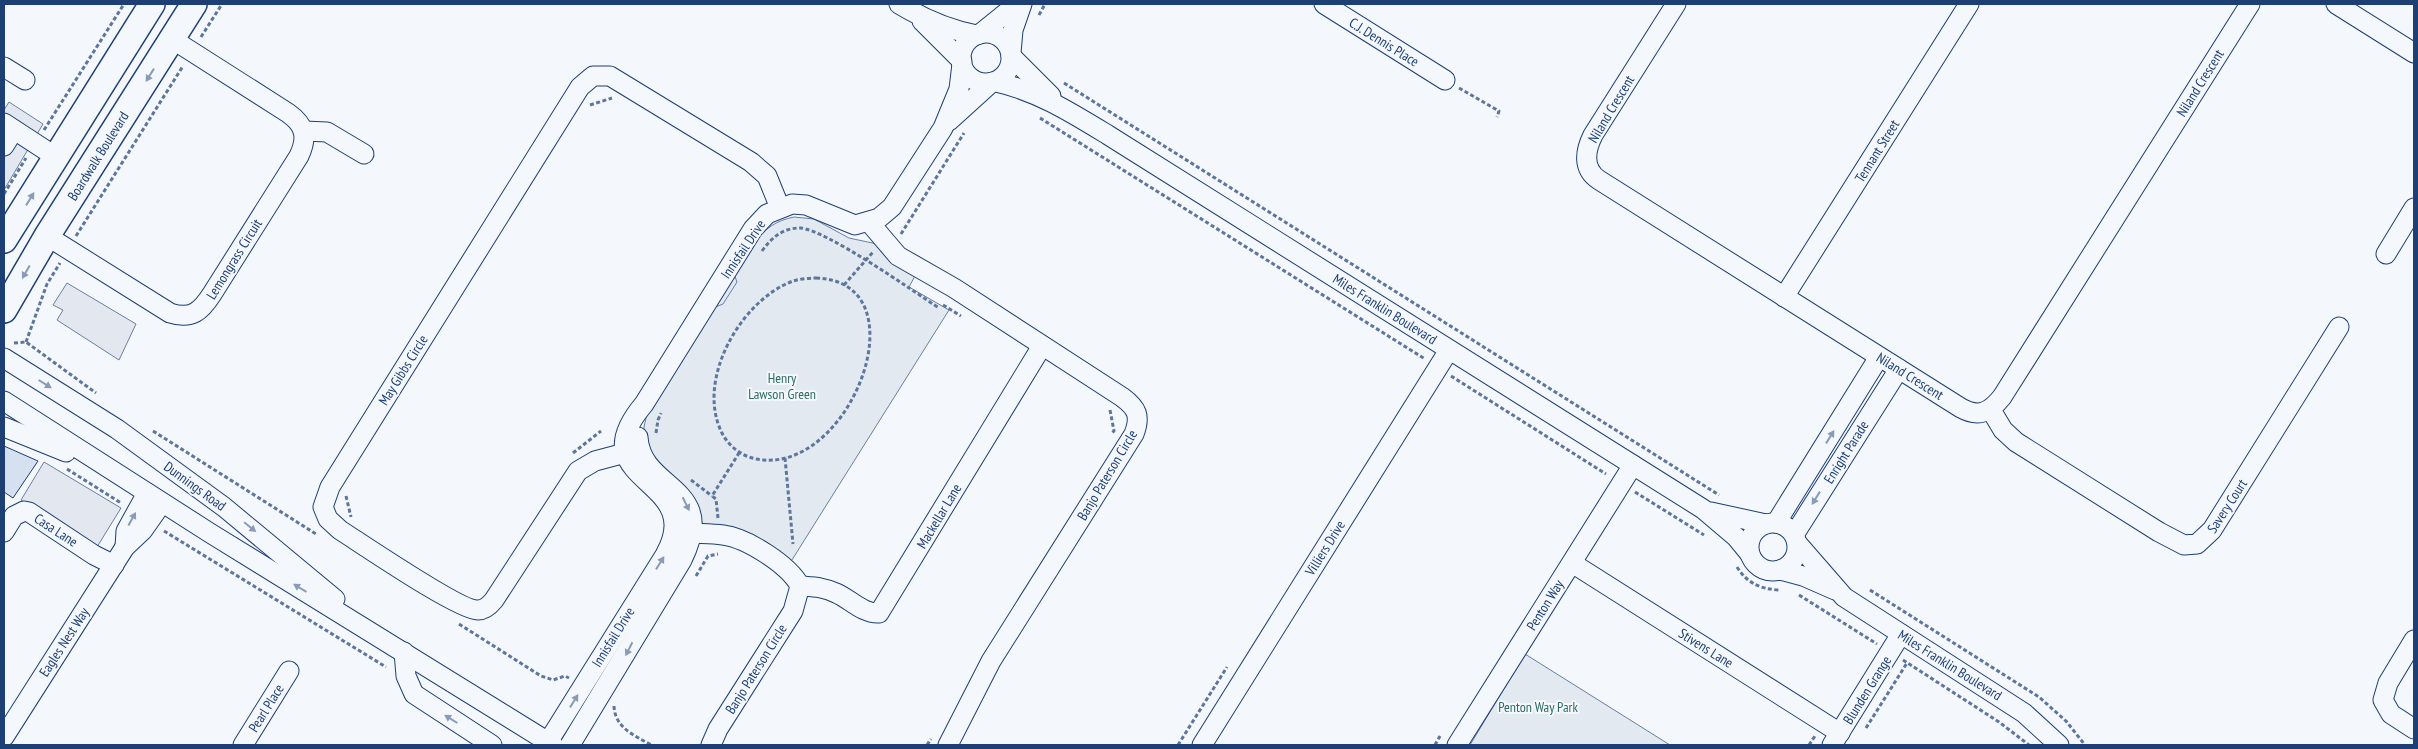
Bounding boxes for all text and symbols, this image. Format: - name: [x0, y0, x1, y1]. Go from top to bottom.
- street label: C.J. Dennis Place: [1346, 13, 1422, 71]
- street label: Niland Crescent: [2172, 46, 2228, 120]
- one-way arrow: [145, 68, 154, 81]
- street label: Niland Crescent: [1584, 72, 1638, 146]
- street label: Boardwalk Boulevard: [63, 108, 133, 204]
- street label: Tennant Street: [1851, 116, 1903, 186]
- one-way arrow: [25, 192, 34, 205]
- street label: Lemongrass Circuit: [202, 215, 266, 303]
- street label: Innisfail Drive: [717, 216, 769, 282]
- one-way arrow: [22, 265, 31, 278]
- street label: Miles Franklin Boulevard: [1330, 270, 1440, 348]
- street label: May Gibbs Circle: [374, 331, 432, 408]
- street label: Niland Crescent: [1873, 348, 1947, 404]
- park label: Henry Lawson Green: [748, 369, 816, 403]
- one-way arrow: [38, 379, 52, 389]
- street label: Enright Parade: [1820, 417, 1873, 487]
- street label: Banjo Paterson Circle: [1073, 426, 1141, 524]
- one-way arrow: [1825, 431, 1834, 444]
- street label: Dunnings Road: [160, 457, 230, 515]
- street label: Savery Court: [2203, 476, 2251, 536]
- street label: Mackellar Lane: [913, 480, 966, 552]
- one-way arrow: [1812, 492, 1821, 505]
- one-way arrow: [681, 497, 690, 512]
- street label: Casa Lane: [31, 509, 81, 551]
- one-way arrow: [127, 512, 136, 526]
- street label: Villiers Drive: [1300, 517, 1349, 580]
- one-way arrow: [243, 522, 256, 533]
- one-way arrow: [655, 556, 665, 569]
- street label: Penton Way: [1522, 576, 1568, 634]
- one-way arrow: [293, 584, 307, 593]
- street label: Eagles Nest Way: [35, 603, 93, 680]
- street label: Innisfail Drive: [588, 604, 639, 670]
- street label: Banjo Paterson Circle: [721, 621, 791, 717]
- street label: Stivens Lane: [1675, 624, 1737, 672]
- street label: Miles Franklin Boulevard: [1895, 626, 2005, 704]
- one-way arrow: [624, 642, 632, 656]
- street label: Blunden Grange: [1839, 652, 1895, 728]
- street label: Pearl Place: [244, 681, 288, 735]
- one-way arrow: [569, 694, 578, 707]
- park label: Penton Way Park: [1498, 698, 1578, 716]
- one-way arrow: [444, 715, 457, 724]

